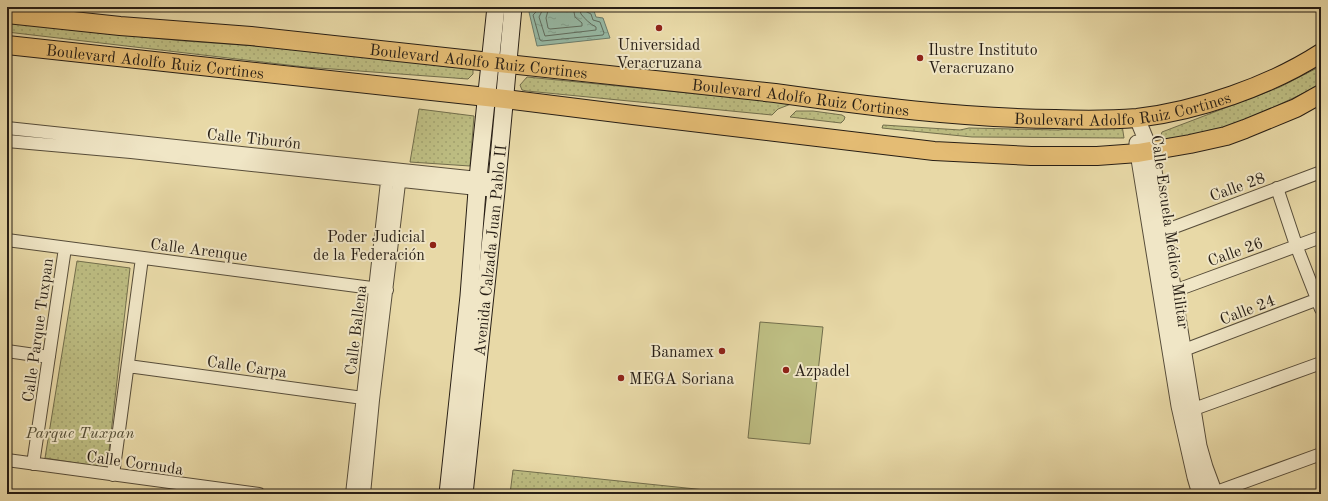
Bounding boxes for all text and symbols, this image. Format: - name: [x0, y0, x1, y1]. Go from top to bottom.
- marker: Universidad Veracruzana: [654, 23, 664, 33]
- place label: Universidad Veracruzana: [616, 38, 702, 72]
- street label: Boulevard Adolfo Ruiz Cortines: [45, 43, 265, 83]
- street label: Boulevard Adolfo Ruiz Cortines: [369, 43, 588, 83]
- place label: Ilustre Instituto Veracruzano: [928, 43, 1038, 77]
- marker: Ilustre Instituto Veracruzano: [915, 53, 925, 63]
- street label: Boulevard Adolfo Ruiz Cortines: [691, 78, 910, 120]
- street label: Boulevard Adolfo Ruiz Cortines: [1014, 90, 1234, 130]
- street label: Calle Tiburón: [206, 127, 302, 153]
- street label: Calle Escuela Médico Militar: [1147, 134, 1191, 331]
- street label: Avenida Calzada Juan Pablo II: [473, 144, 510, 357]
- street label: Calle 28: [1208, 170, 1268, 205]
- place label: Poder Judicial de la Federación: [313, 230, 425, 264]
- street label: Calle 26: [1206, 235, 1266, 270]
- street label: Calle Arenque: [149, 237, 248, 265]
- marker: Poder Judicial de la Federación: [428, 240, 438, 250]
- street label: Calle Parque Tuxpan: [21, 257, 57, 403]
- street label: Calle Ballena: [344, 284, 370, 376]
- street label: Calle 24: [1218, 293, 1278, 329]
- place label: Banamex: [650, 345, 714, 361]
- marker: Banamex: [717, 346, 727, 356]
- street label: Calle Carpa: [206, 354, 288, 382]
- place label: Azpadel: [794, 364, 850, 380]
- marker: Azpadel: [781, 365, 791, 375]
- place label: MEGA Soriana: [629, 372, 734, 388]
- marker: MEGA Soriana: [616, 373, 626, 383]
- park label: Parque Tuxpan: [25, 426, 134, 442]
- street label: Calle Cornuda: [85, 449, 184, 479]

